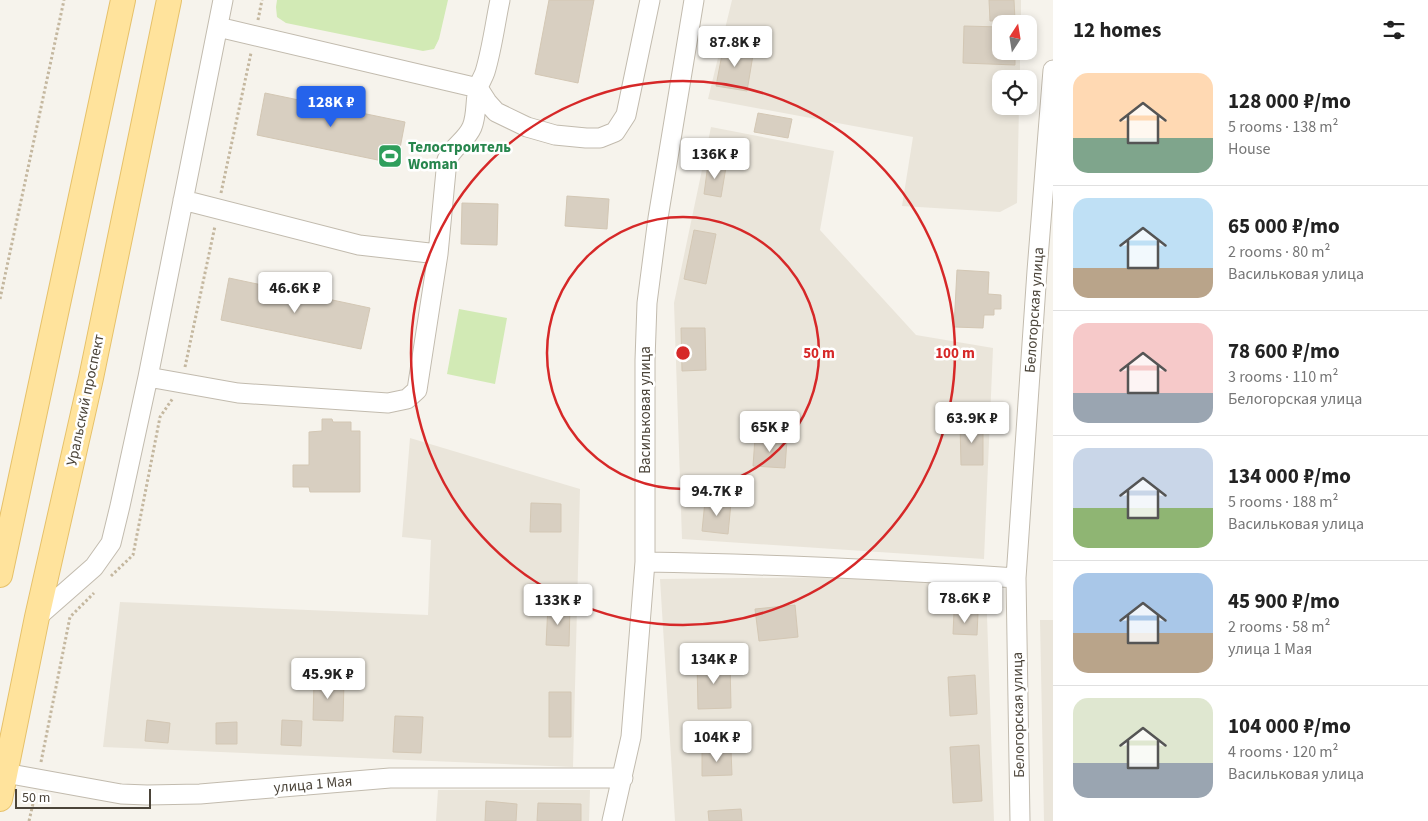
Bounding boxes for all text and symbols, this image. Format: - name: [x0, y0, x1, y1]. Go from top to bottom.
- north arrow: [992, 15, 1038, 60]
- map controls: [992, 15, 1037, 115]
- text: 12 homes: [1073, 15, 1161, 45]
- icon: filters: [1380, 16, 1408, 44]
- pin: 87.8K ₽: [689, 26, 781, 68]
- text: 87.8K ₽: [709, 31, 761, 53]
- button: locate: [992, 70, 1037, 115]
- pin: 128K ₽: [290, 86, 372, 128]
- text: 128 000 ₽/mo: [1228, 86, 1351, 116]
- text: 128K ₽: [308, 91, 354, 113]
- icon: home: [1113, 93, 1173, 153]
- text: 5 rooms · 138 m²: [1228, 116, 1338, 138]
- place label: Телостроитель Woman: [408, 137, 511, 175]
- pin: 136K ₽: [674, 138, 756, 180]
- text: House: [1228, 138, 1270, 160]
- sports icon: Телостроитель Woman: [377, 143, 403, 169]
- text: 136K ₽: [692, 143, 738, 165]
- text: 65 000 ₽/mo: [1228, 211, 1340, 241]
- icon: home: [1113, 218, 1173, 278]
- text: 2 rooms · 80 m²: [1228, 241, 1330, 263]
- street label: Белогорская улица: [1020, 246, 1049, 374]
- text: Васильковая улица: [1228, 263, 1364, 285]
- pin: 46.6K ₽: [249, 272, 341, 314]
- text: 46.6K ₽: [269, 277, 321, 299]
- street label: Уральский проспект: [61, 332, 110, 468]
- text: 78 600 ₽/mo: [1228, 336, 1340, 366]
- text: 50 m: [803, 343, 835, 364]
- text: 100 m: [935, 343, 975, 364]
- icon: home: [1113, 343, 1173, 403]
- centre of rings: [674, 344, 692, 362]
- street label: Васильковая улица: [635, 346, 656, 474]
- text: 3 rooms · 110 m²: [1228, 366, 1338, 388]
- text: Белогорская улица: [1228, 388, 1362, 410]
- pin: 63.9K ₽: [926, 402, 1018, 444]
- text: 63.9K ₽: [946, 407, 998, 429]
- pin: 65K ₽: [735, 410, 805, 453]
- text: 65K ₽: [751, 416, 789, 438]
- text: 134 000 ₽/mo: [1228, 461, 1351, 491]
- icon: home: [1113, 468, 1173, 528]
- pin: 94.7K ₽: [671, 474, 763, 517]
- text: 94.7K ₽: [691, 480, 743, 502]
- text: 5 rooms · 188 m²: [1228, 491, 1338, 513]
- text: Васильковая улица: [1228, 513, 1364, 535]
- pin: 78.6K ₽: [919, 582, 1011, 624]
- pin: 133K ₽: [517, 584, 599, 626]
- text: 45 900 ₽/mo: [1228, 586, 1340, 616]
- text: 78.6K ₽: [939, 587, 991, 609]
- text: 133K ₽: [535, 589, 581, 611]
- icon: home: [1113, 593, 1173, 653]
- text: 2 rooms · 58 m²: [1228, 616, 1330, 638]
- text: улица 1 Мая: [1228, 638, 1312, 660]
- pin: 134K ₽: [673, 642, 755, 685]
- text: 134K ₽: [691, 648, 737, 670]
- street label: Белогорская улица: [1007, 652, 1030, 778]
- pin: 45.9K ₽: [282, 658, 374, 700]
- text: 45.9K ₽: [302, 663, 354, 685]
- text: 104 000 ₽/mo: [1228, 711, 1351, 741]
- icon: home: [1113, 718, 1173, 778]
- pin: 104K ₽: [676, 720, 758, 763]
- text: 104K ₽: [694, 726, 740, 748]
- text: 4 rooms · 120 m²: [1228, 741, 1338, 763]
- text: Васильковая улица: [1228, 763, 1364, 785]
- street label: улица 1 Мая: [273, 771, 353, 798]
- scale bar: [15, 786, 151, 809]
- text: 50 m: [22, 788, 50, 808]

